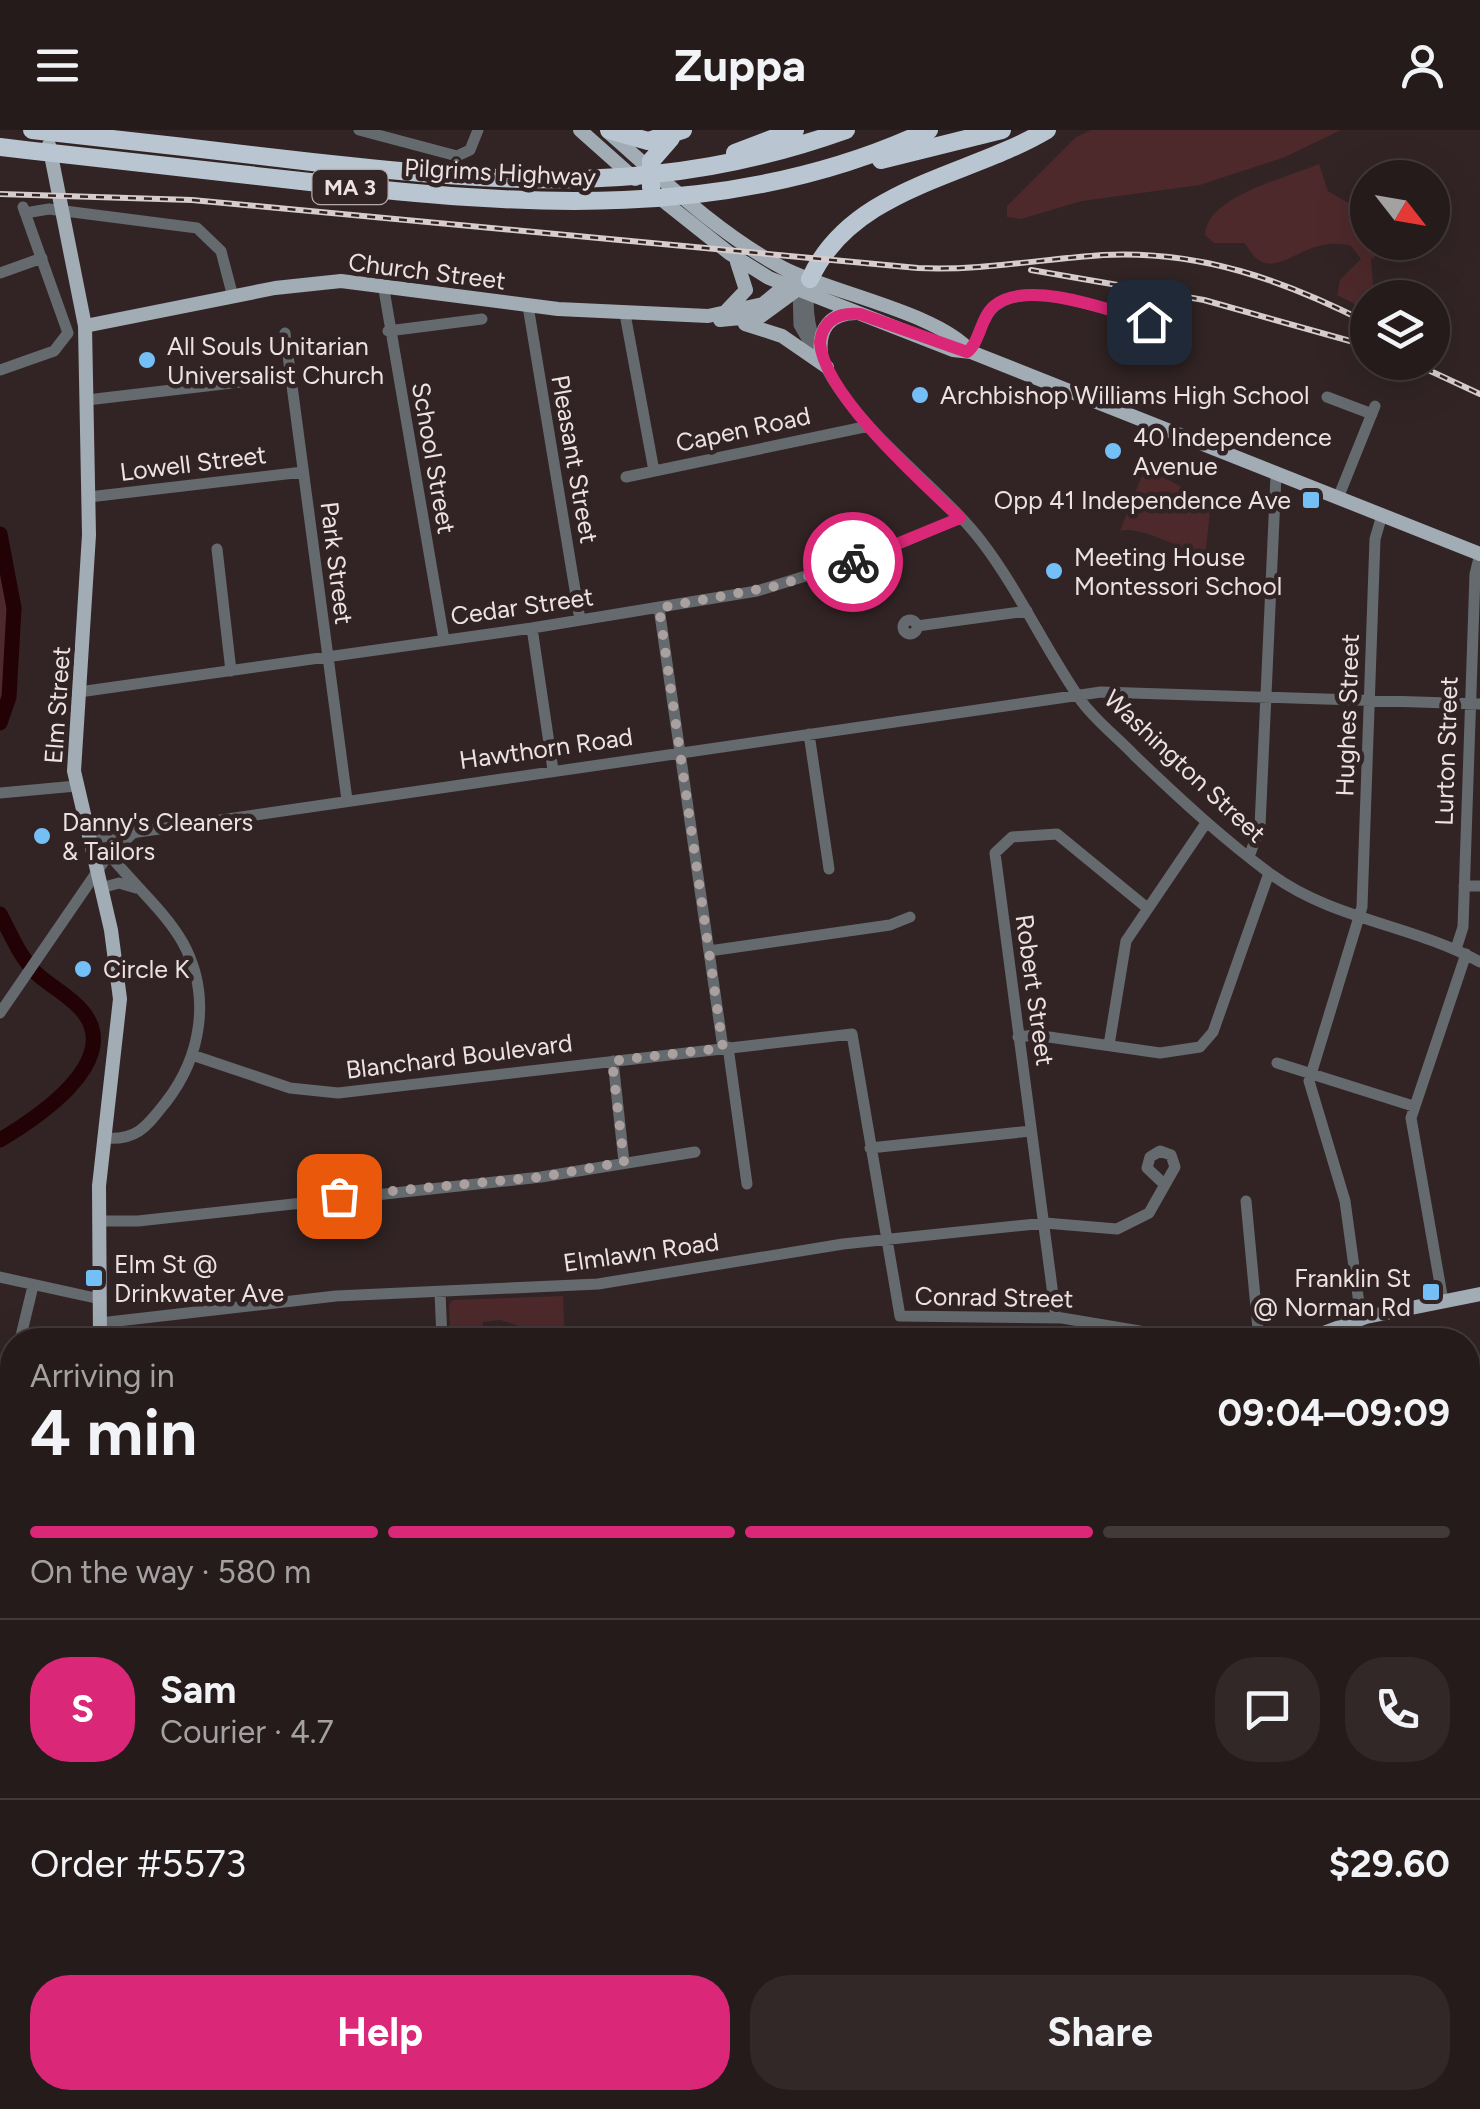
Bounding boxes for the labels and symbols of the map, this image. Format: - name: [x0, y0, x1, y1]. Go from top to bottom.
- street label: Pilgrims Highway: [403, 152, 597, 192]
- north arrow: [1350, 160, 1450, 260]
- road number: MA 3: [312, 170, 388, 204]
- street label: Church Street: [347, 246, 507, 296]
- pin: [1107, 280, 1192, 365]
- place label: All Souls Unitarian Universalist Church: [167, 331, 384, 390]
- marker: All Souls Unitarian Universalist Church: [136, 349, 158, 371]
- street label: Pleasant Street: [545, 373, 605, 545]
- street label: School Street: [406, 380, 462, 536]
- place label: Archbishop Williams High School: [940, 380, 1310, 410]
- marker: Archbishop Williams High School: [909, 384, 931, 406]
- street label: Capen Road: [673, 400, 813, 458]
- place label: 40 Independence Avenue: [1133, 422, 1332, 481]
- street label: Lowell Street: [118, 439, 268, 487]
- marker: 40 Independence Avenue: [1102, 440, 1124, 462]
- place label: Opp 41 Independence Ave: [994, 485, 1291, 515]
- marker: Opp 41 Independence Ave: [1300, 489, 1322, 511]
- street label: Park Street: [315, 500, 359, 626]
- courier: [803, 512, 903, 612]
- place label: Meeting House Montessori School: [1074, 542, 1282, 601]
- marker: Meeting House Montessori School: [1043, 560, 1065, 582]
- street label: Cedar Street: [449, 581, 595, 631]
- street label: Hughes Street: [1329, 633, 1365, 797]
- street label: Elm Street: [38, 645, 76, 765]
- street label: Lurton Street: [1428, 676, 1464, 826]
- street label: Washington Street: [1098, 683, 1272, 849]
- street label: Hawthorn Road: [457, 721, 635, 775]
- place label: Danny's Cleaners & Tailors: [62, 807, 253, 866]
- marker: Danny's Cleaners & Tailors: [31, 825, 53, 847]
- street label: Robert Street: [1010, 912, 1060, 1068]
- place label: Circle K: [103, 954, 190, 984]
- marker: Circle K: [72, 958, 94, 980]
- street label: Blanchard Boulevard: [344, 1027, 574, 1085]
- pin: [297, 1154, 382, 1239]
- street label: Elmlawn Road: [561, 1226, 721, 1278]
- place label: Elm St @ Drinkwater Ave: [114, 1249, 284, 1308]
- place label: Franklin St @ Norman Rd: [1253, 1263, 1411, 1322]
- marker: Elm St @ Drinkwater Ave: [83, 1267, 105, 1289]
- street label: Conrad Street: [914, 1281, 1074, 1313]
- marker: Franklin St @ Norman Rd: [1420, 1281, 1442, 1303]

